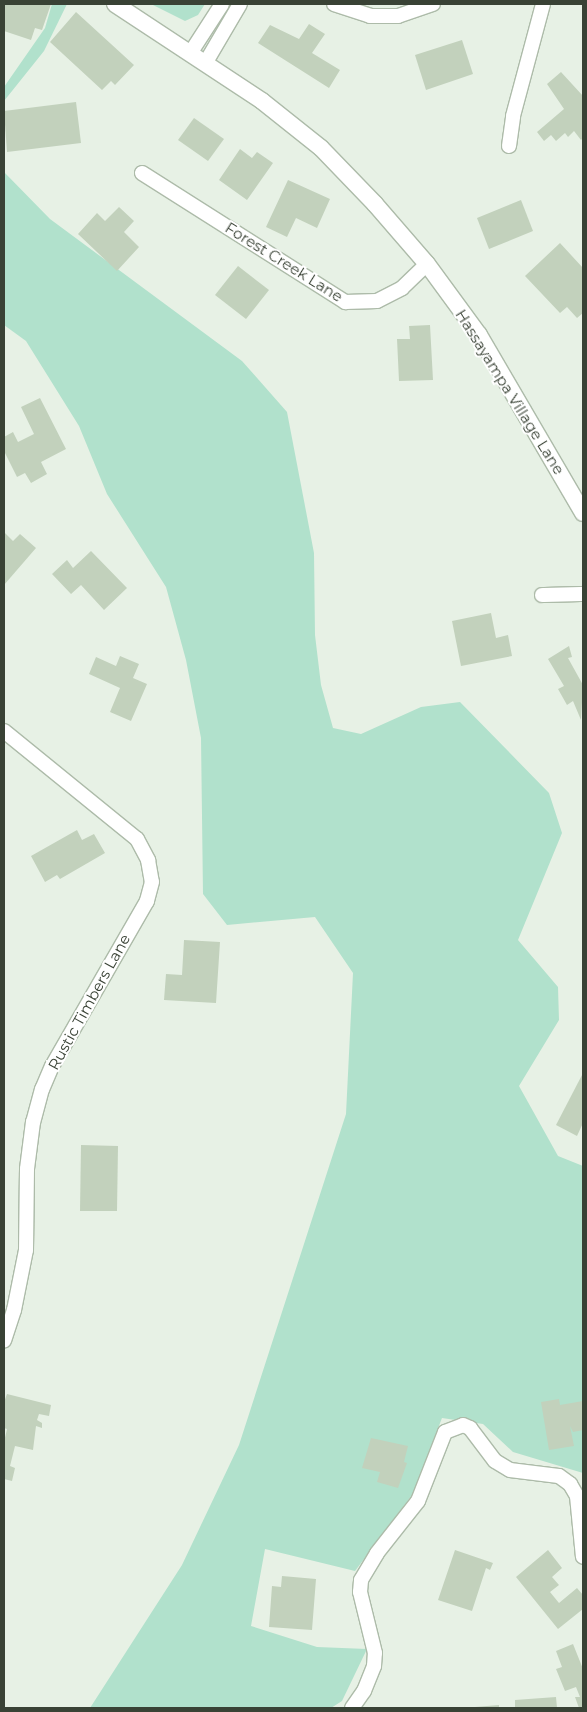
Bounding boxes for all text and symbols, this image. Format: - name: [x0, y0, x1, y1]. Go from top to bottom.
- street label: Forest Creek Lane: [222, 219, 346, 305]
- street label: Hassayampa Village Lane: [452, 306, 568, 478]
- street label: Rustic Timbers Lane: [44, 931, 134, 1073]

